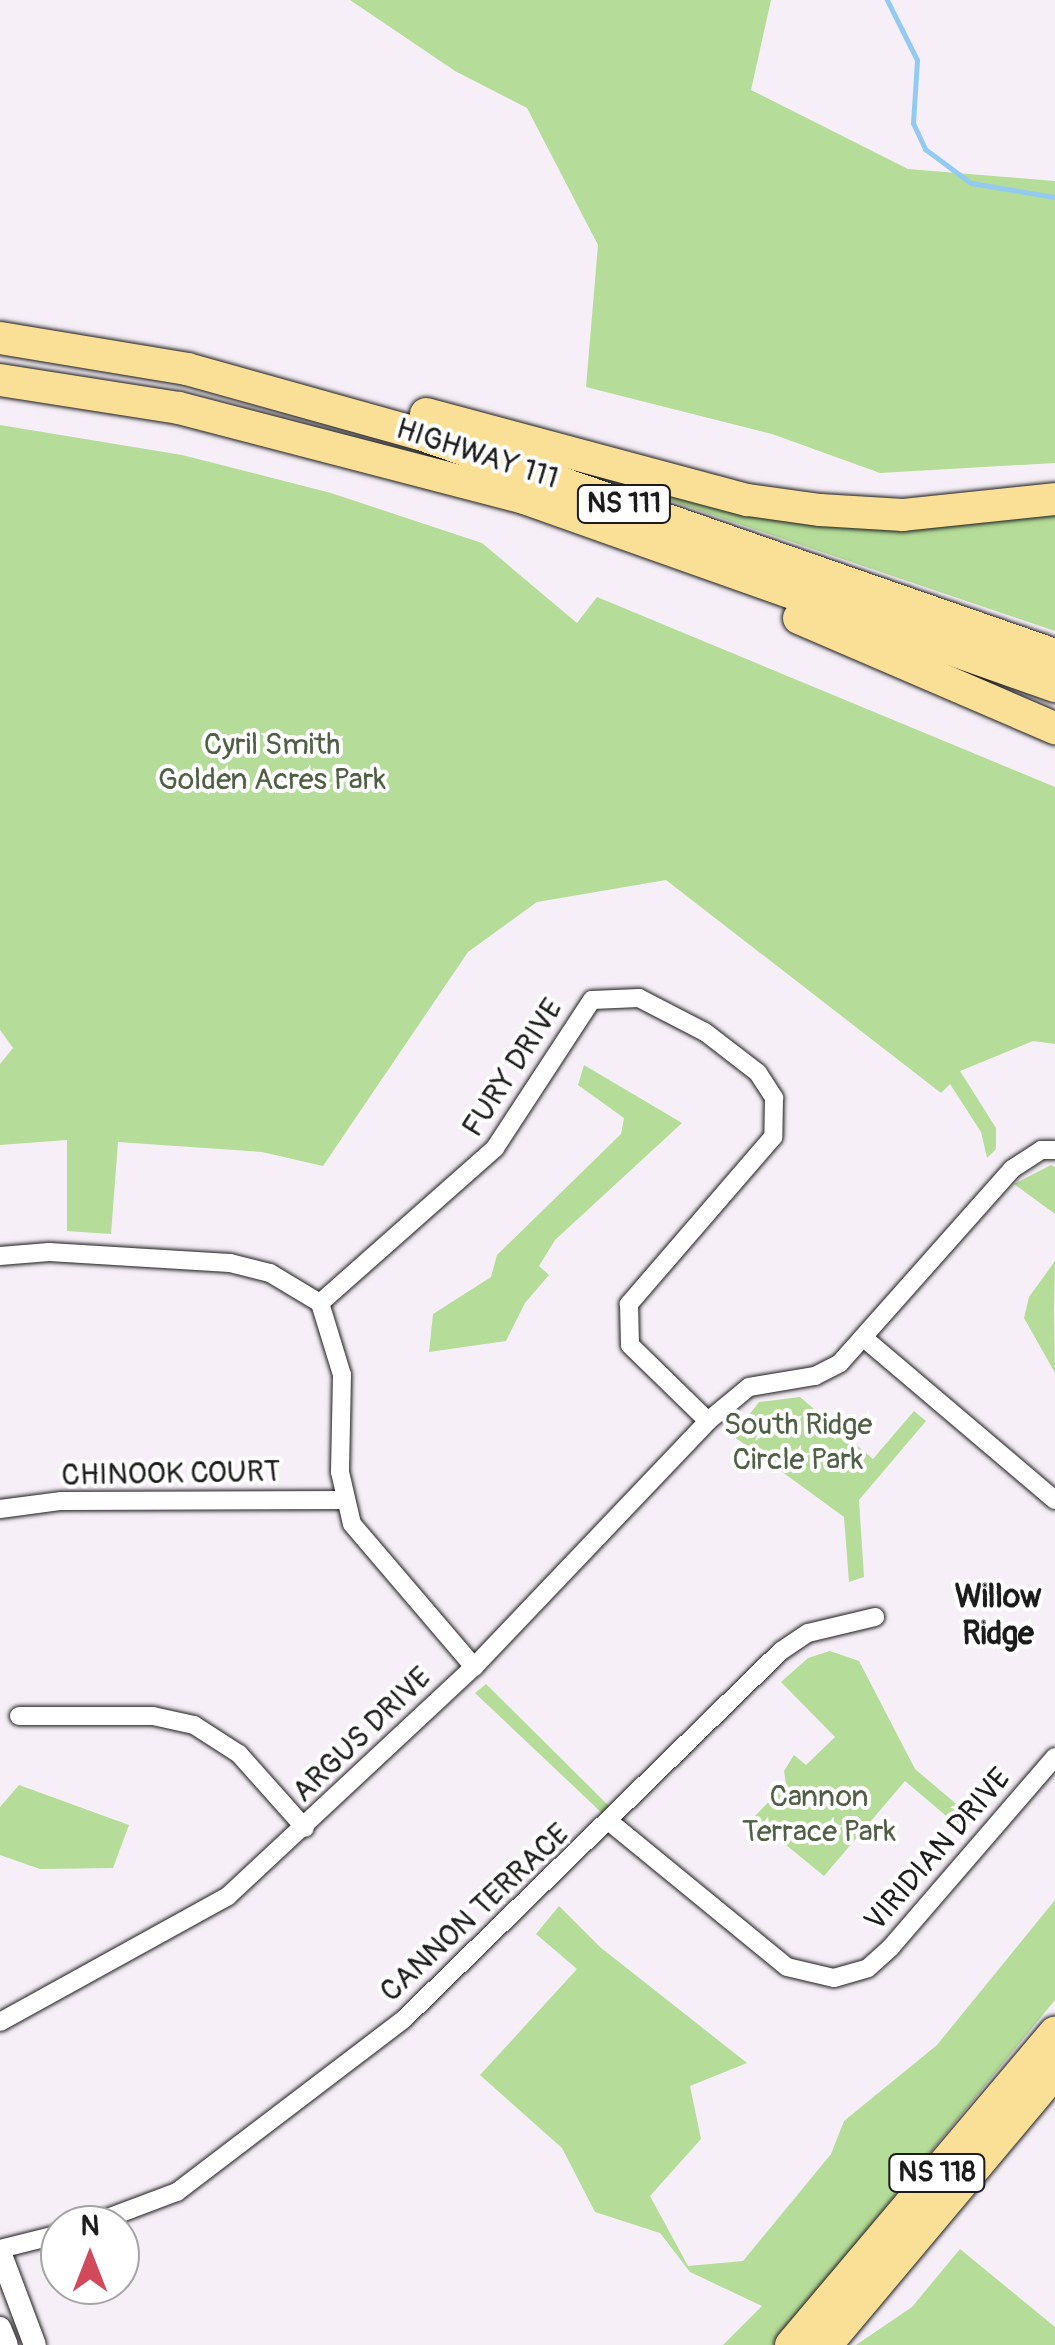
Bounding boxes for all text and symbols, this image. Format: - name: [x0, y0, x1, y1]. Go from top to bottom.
- street label: HIGHWAY 111: [391, 411, 563, 497]
- road number: NS 111: [576, 481, 672, 527]
- park label: Cyril Smith Golden Acres Park: [158, 727, 386, 798]
- street label: FURY DRIVE: [455, 992, 571, 1144]
- park label: South Ridge Circle Park: [724, 1407, 872, 1478]
- street label: CHINOOK COURT: [61, 1454, 281, 1494]
- district label: Willow Ridge: [955, 1579, 1041, 1654]
- street label: ARGUS DRIVE: [285, 1660, 439, 1810]
- street label: VIRIDIAN DRIVE: [857, 1761, 1019, 1939]
- park label: Cannon Terrace Park: [742, 1779, 896, 1850]
- street label: CANNON TERRACE: [373, 1816, 577, 2010]
- road number: NS 118: [887, 2150, 987, 2196]
- north arrow: [40, 2205, 140, 2305]
- text: N: [81, 2209, 99, 2244]

